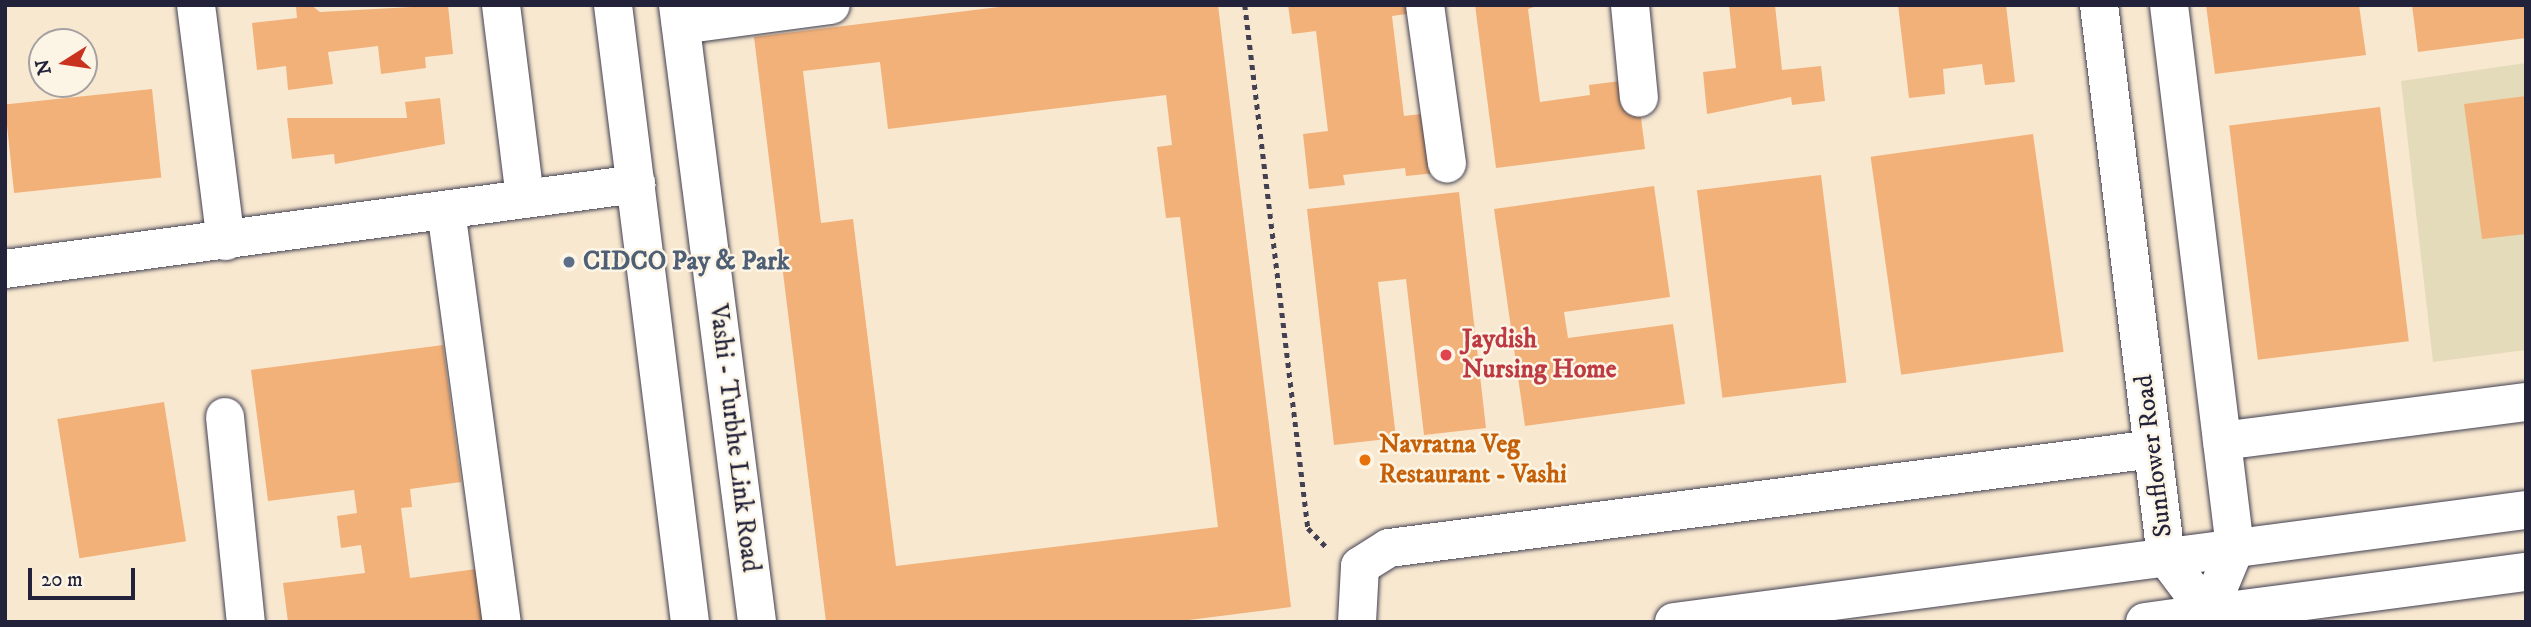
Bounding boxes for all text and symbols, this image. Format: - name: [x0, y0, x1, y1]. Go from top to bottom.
- north arrow: [28, 28, 98, 98]
- text: N: [31, 57, 57, 77]
- place label: CIDCO Pay & Park: [583, 246, 790, 278]
- marker: CIDCO Pay & Park: [561, 254, 577, 270]
- street label: Vashi - Turbhe Link Road: [702, 302, 766, 574]
- place label: Jaydish Nursing Home: [1462, 324, 1617, 386]
- marker: Jaydish Nursing Home: [1436, 345, 1456, 365]
- street label: Sunflower Road: [2129, 373, 2179, 539]
- place label: Navratna Veg Restaurant - Vashi: [1379, 429, 1567, 490]
- marker: Navratna Veg Restaurant - Vashi: [1357, 452, 1373, 468]
- scale bar: [32, 554, 138, 598]
- text: 20 m: [41, 567, 83, 593]

